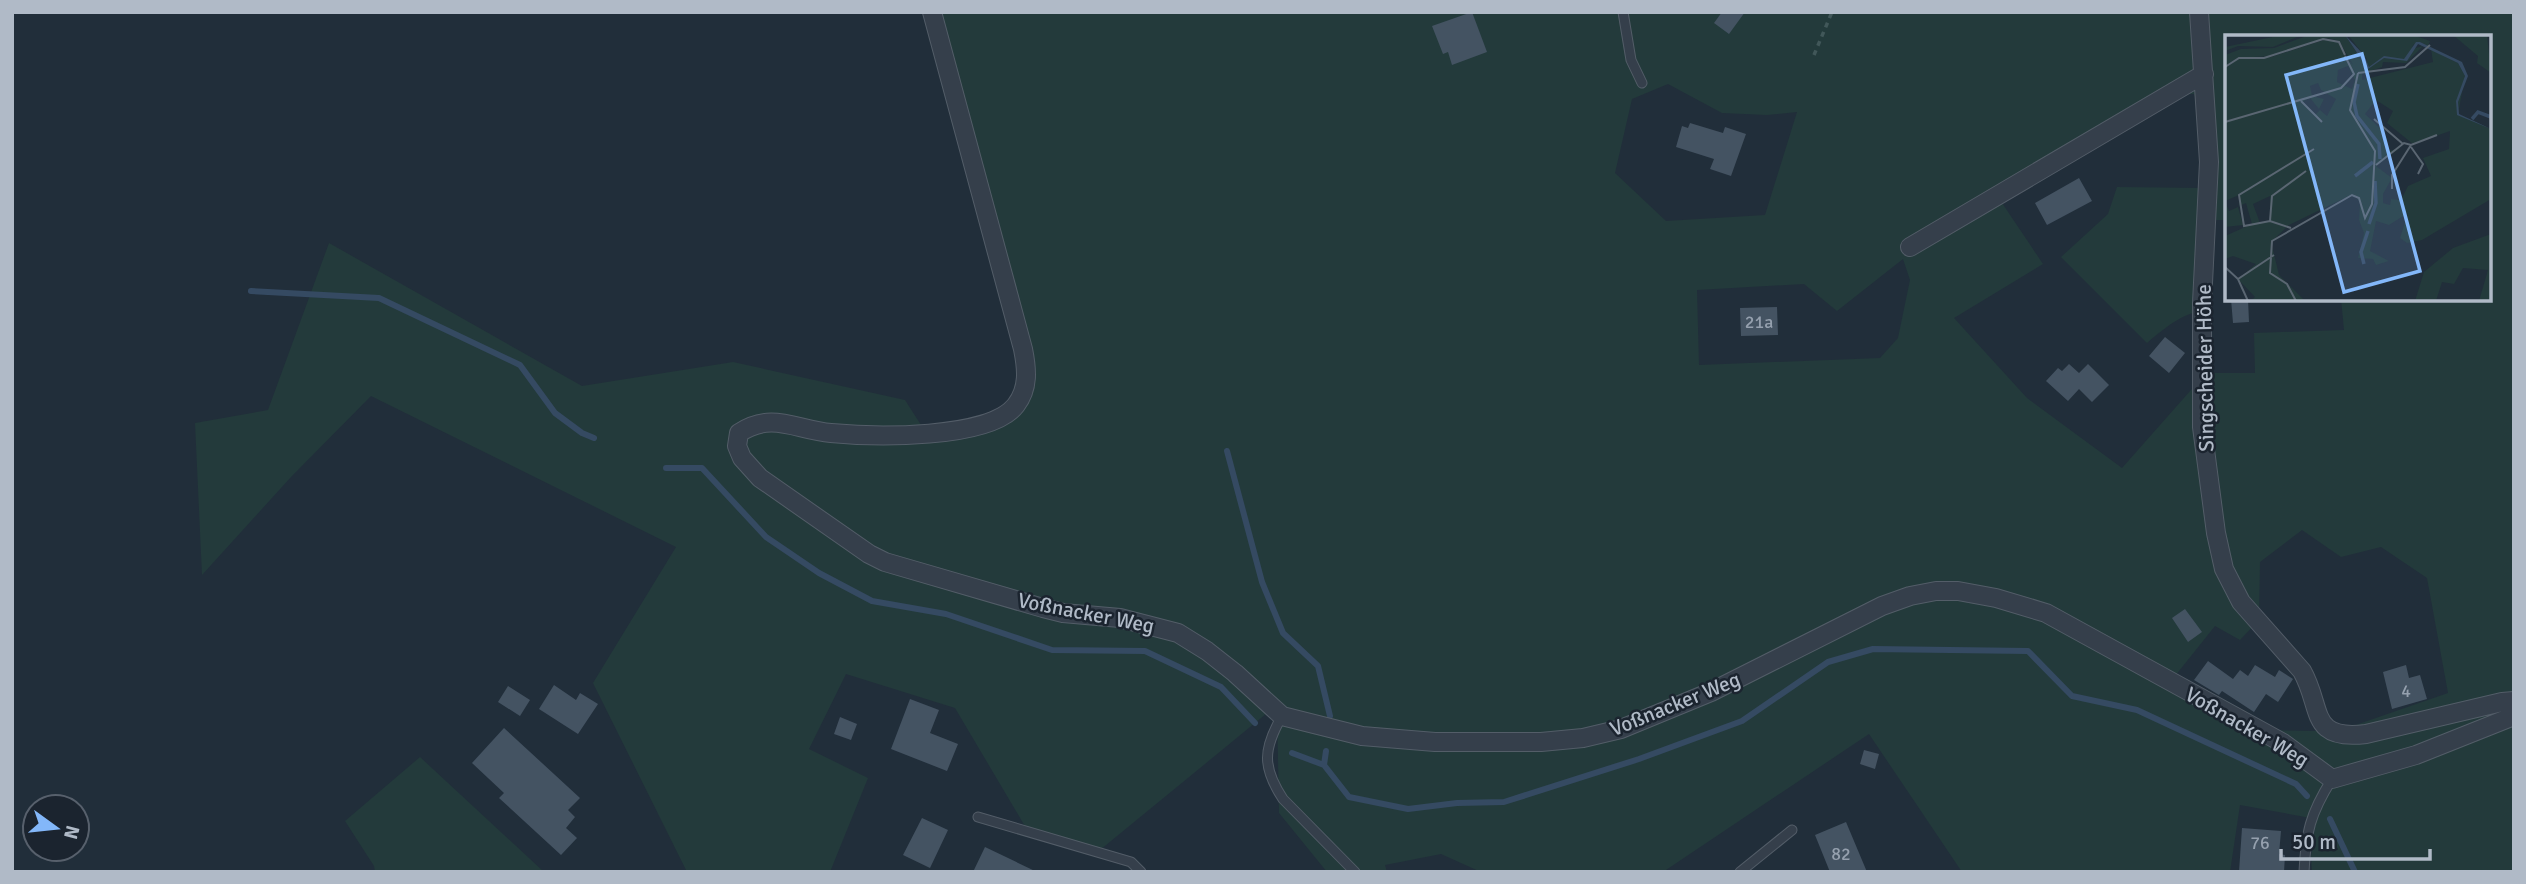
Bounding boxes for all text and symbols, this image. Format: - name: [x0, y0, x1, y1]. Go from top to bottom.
- inset map: [2225, 35, 2491, 301]
- street label: Singscheider Höhe: [2191, 284, 2219, 452]
- house number: 21a: [1745, 311, 1773, 333]
- street label: Voßnacker Weg: [1016, 587, 1156, 639]
- street label: Voßnacker Weg: [1606, 666, 1744, 742]
- house number: 4: [2401, 680, 2411, 702]
- street label: Voßnacker Weg: [2181, 681, 2313, 773]
- north arrow: [21, 793, 91, 863]
- scale bar: [2281, 818, 2430, 862]
- text: N: [58, 823, 85, 842]
- text: 50 m: [2292, 829, 2336, 855]
- house number: 76: [2250, 832, 2270, 854]
- house number: 82: [1831, 843, 1851, 865]

